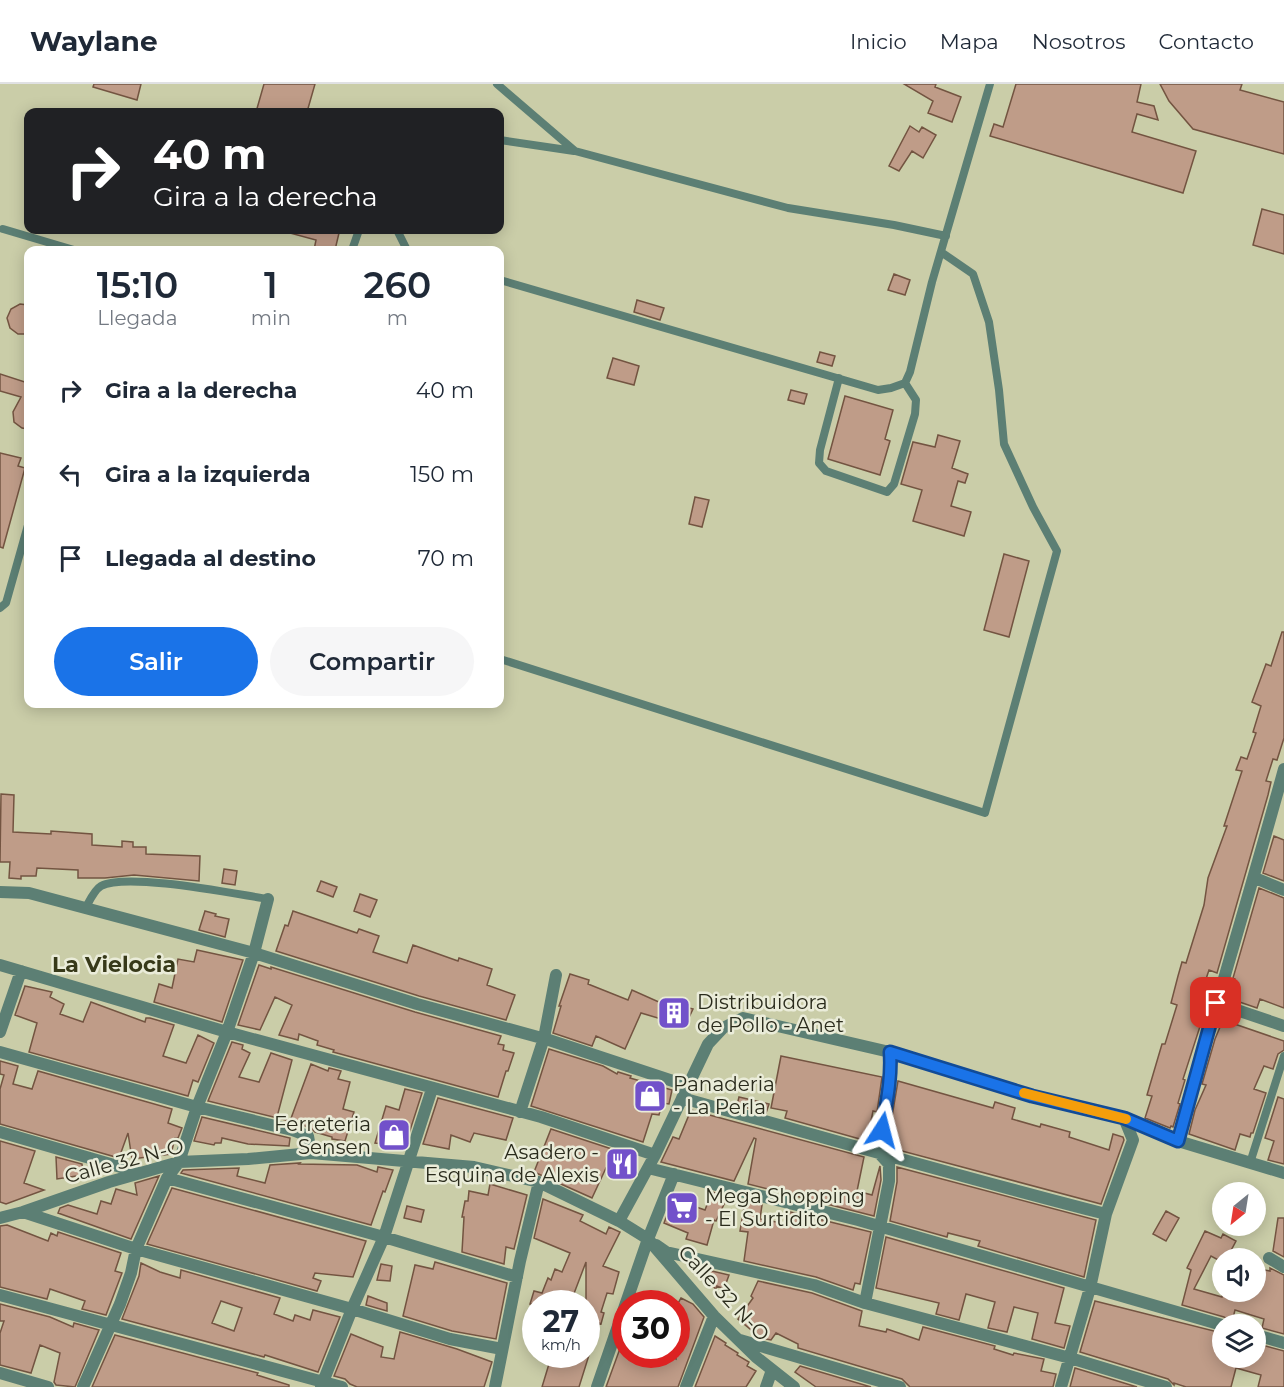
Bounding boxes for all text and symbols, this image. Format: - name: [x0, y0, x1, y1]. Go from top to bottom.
- text: Waylane: [30, 24, 158, 58]
- text: Inicio: [850, 29, 907, 54]
- text: Mapa: [940, 29, 999, 54]
- text: Nosotros: [1032, 29, 1125, 54]
- text: Contacto: [1158, 29, 1254, 54]
- text: 40 m: [153, 128, 266, 180]
- icon: right: [54, 132, 132, 210]
- text: Gira a la derecha: [153, 180, 378, 213]
- text: 15:10: [97, 263, 178, 307]
- text: 1: [264, 263, 278, 307]
- text: 260: [364, 263, 431, 307]
- text: Llegada: [97, 306, 177, 330]
- text: min: [251, 306, 291, 330]
- text: m: [387, 306, 408, 330]
- icon: right: [54, 374, 87, 407]
- text: Gira a la derecha: [105, 377, 297, 404]
- text: 40 m: [416, 377, 474, 404]
- icon: left: [54, 458, 87, 491]
- text: Gira a la izquierda: [105, 461, 311, 488]
- text: 150 m: [410, 461, 474, 488]
- icon: arrive: [54, 542, 87, 575]
- text: Llegada al destino: [105, 545, 316, 572]
- text: 70 m: [418, 545, 474, 572]
- button: Salir: [54, 627, 258, 696]
- button: Compartir: [270, 627, 474, 696]
- district label: La Vielocia: [52, 951, 176, 978]
- pin: [1190, 977, 1241, 1028]
- icon: arrive: [1199, 986, 1232, 1019]
- place label: Distribuidora de Pollo - Anet: [697, 990, 844, 1037]
- building icon: Distribuidora de Pollo - Anet: [656, 995, 692, 1031]
- place label: Panaderia - La Perla: [673, 1072, 775, 1119]
- shop icon: Panaderia - La Perla: [632, 1078, 668, 1114]
- position arrow: [850, 1098, 914, 1162]
- place label: Ferreteria Sensen: [274, 1112, 371, 1159]
- shop icon: Ferreteria Sensen: [376, 1117, 412, 1153]
- street label: Calle 32 N-O: [62, 1134, 186, 1188]
- place label: Asadero - Esquina de Alexis: [425, 1140, 599, 1187]
- restaurant icon: Asadero - Esquina de Alexis: [604, 1146, 640, 1182]
- north arrow: [1212, 1182, 1266, 1236]
- map controls: [1212, 1182, 1266, 1368]
- place label: Mega Shopping - El Surtidito: [705, 1184, 865, 1231]
- supermarket icon: Mega Shopping - El Surtidito: [664, 1190, 700, 1226]
- street label: Calle 32 N-O: [673, 1240, 775, 1346]
- button: sound: [1212, 1248, 1266, 1302]
- speed limit sign: 30: [612, 1290, 690, 1368]
- text: 27: [543, 1303, 579, 1340]
- button: layers: [1212, 1314, 1266, 1368]
- text: km/h: [541, 1335, 581, 1354]

